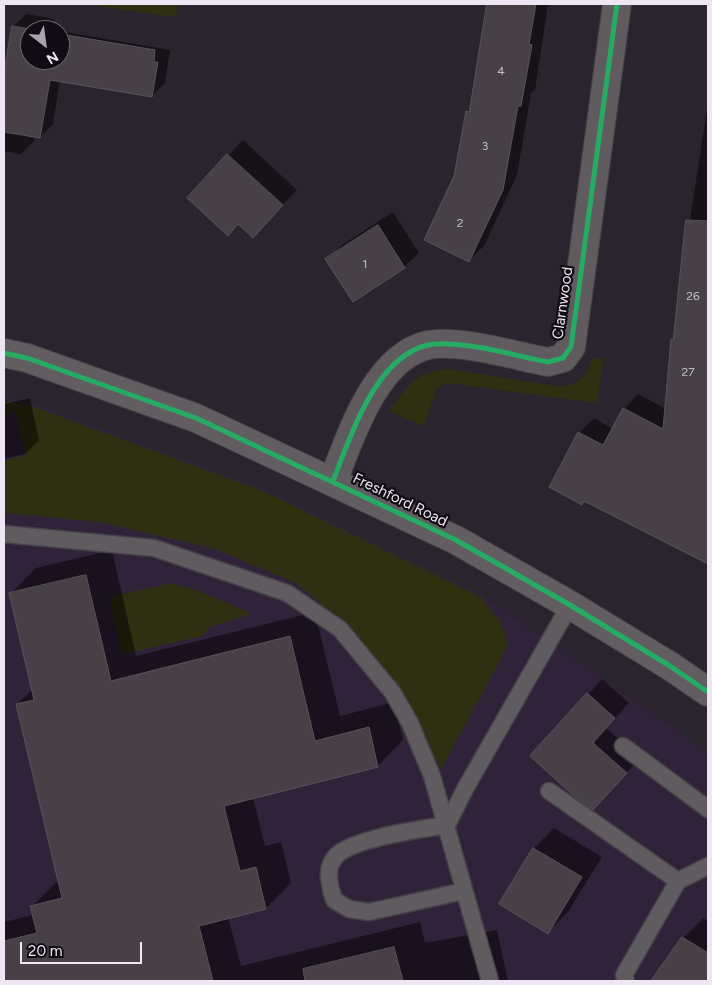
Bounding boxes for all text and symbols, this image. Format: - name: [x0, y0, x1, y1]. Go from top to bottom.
- north arrow: [20, 20, 70, 70]
- text: N: [43, 47, 61, 68]
- house number: 4: [497, 64, 505, 78]
- house number: 3: [482, 139, 488, 153]
- house number: 2: [457, 216, 463, 230]
- house number: 1: [363, 257, 367, 271]
- street label: Clarnwood: [549, 266, 577, 340]
- house number: 26: [686, 289, 700, 303]
- house number: 27: [681, 365, 695, 379]
- street label: Freshford Road: [350, 469, 450, 531]
- scale bar: [22, 932, 145, 964]
- text: 20 m: [28, 942, 62, 960]

